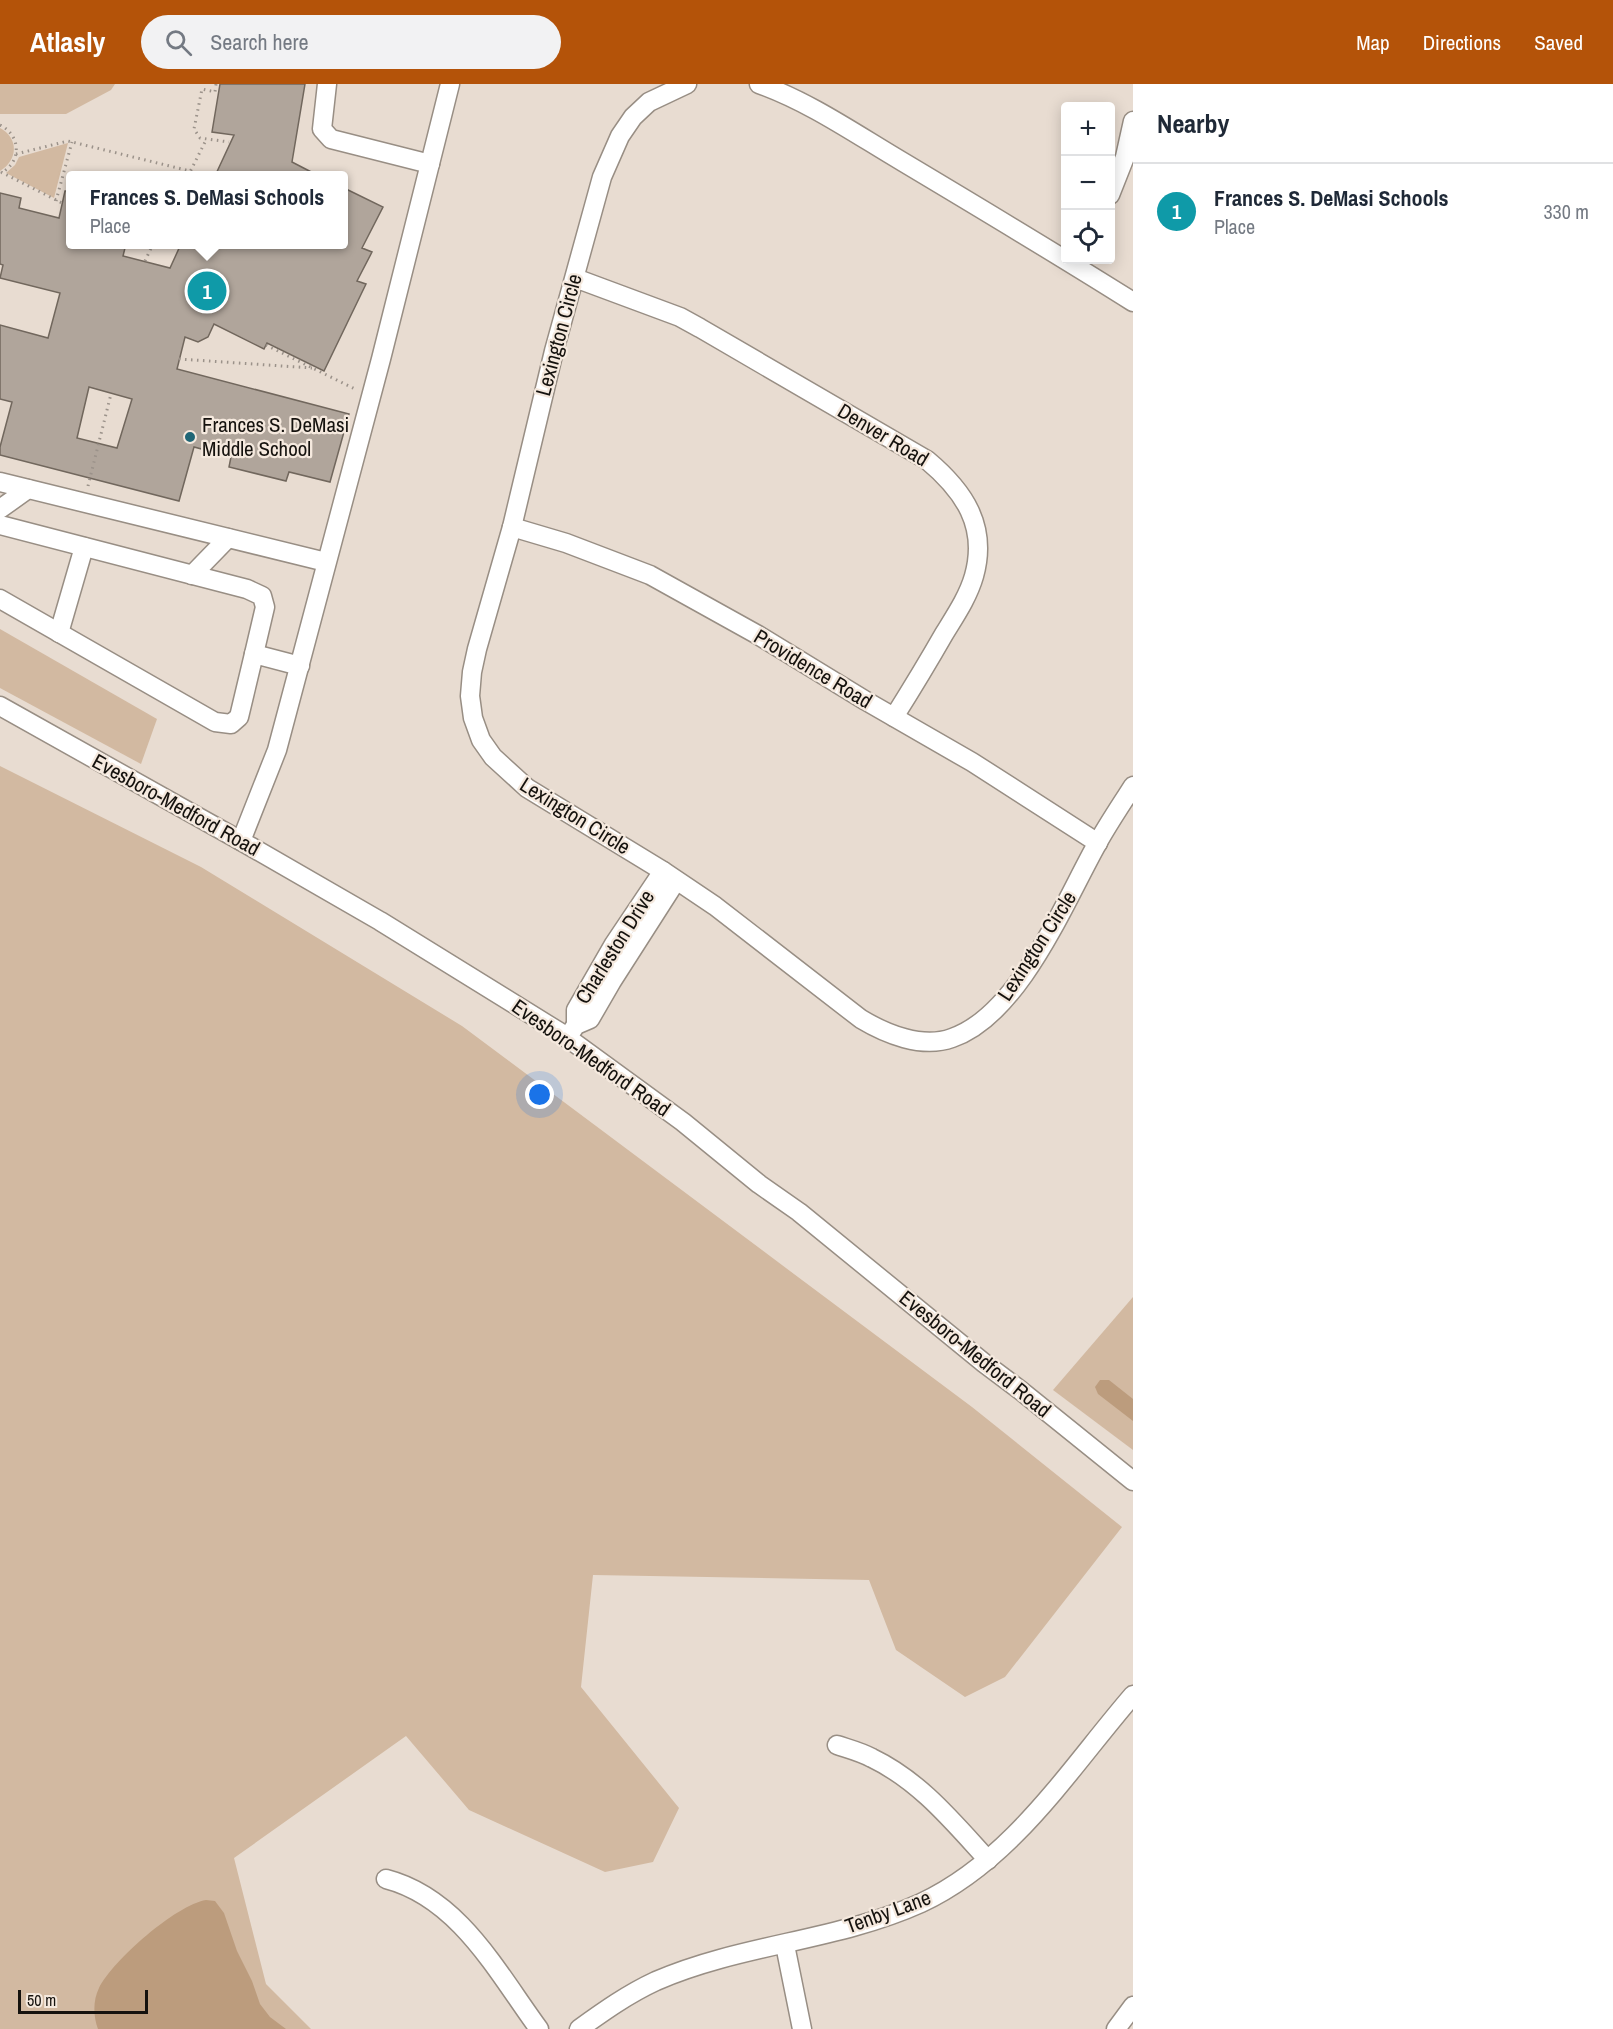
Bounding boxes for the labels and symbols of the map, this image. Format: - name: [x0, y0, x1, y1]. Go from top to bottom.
- pin: 1: [188, 268, 226, 314]
- street label: Lexington Circle: [528, 271, 589, 399]
- street label: Denver Road: [832, 396, 934, 473]
- place label: Frances S. DeMasi Middle School: [202, 410, 349, 463]
- marker: Frances S. DeMasi Middle School: [183, 430, 197, 444]
- street label: Providence Road: [749, 622, 878, 715]
- street label: Evesboro-Medford Road: [87, 746, 265, 863]
- street label: Lexington Circle: [514, 770, 636, 861]
- street label: Charleston Drive: [568, 884, 661, 1009]
- street label: Lexington Circle: [990, 885, 1083, 1006]
- street label: Evesboro-Medford Road: [506, 992, 676, 1123]
- your location: [525, 1080, 554, 1109]
- street label: Evesboro-Medford Road: [893, 1283, 1057, 1424]
- street label: Tenby Lane: [841, 1883, 935, 1940]
- scale bar: [18, 1987, 148, 2014]

